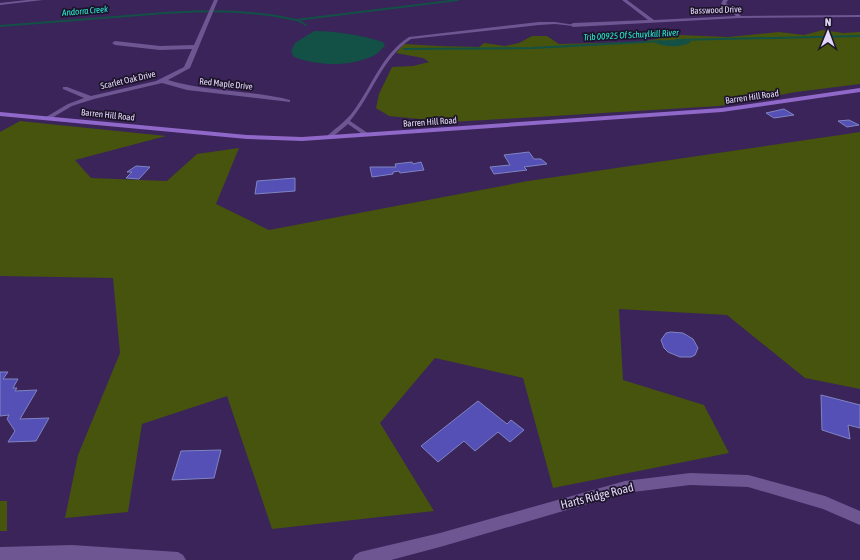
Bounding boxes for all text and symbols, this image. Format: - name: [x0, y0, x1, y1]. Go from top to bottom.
- water label: Andorra Creek: [61, 4, 109, 18]
- street label: Basswood Drive: [690, 4, 742, 16]
- north arrow: [808, 12, 848, 52]
- text: N: [825, 16, 832, 28]
- water label: Trib 00925 Of Schuylkill River: [583, 27, 679, 42]
- street label: Scarlet Oak Drive: [99, 69, 157, 91]
- street label: Red Maple Drive: [199, 76, 253, 92]
- street label: Barren Hill Road: [725, 88, 779, 106]
- street label: Barren Hill Road: [81, 107, 135, 123]
- street label: Barren Hill Road: [403, 115, 457, 129]
- street label: Harts Ridge Road: [559, 480, 635, 512]

